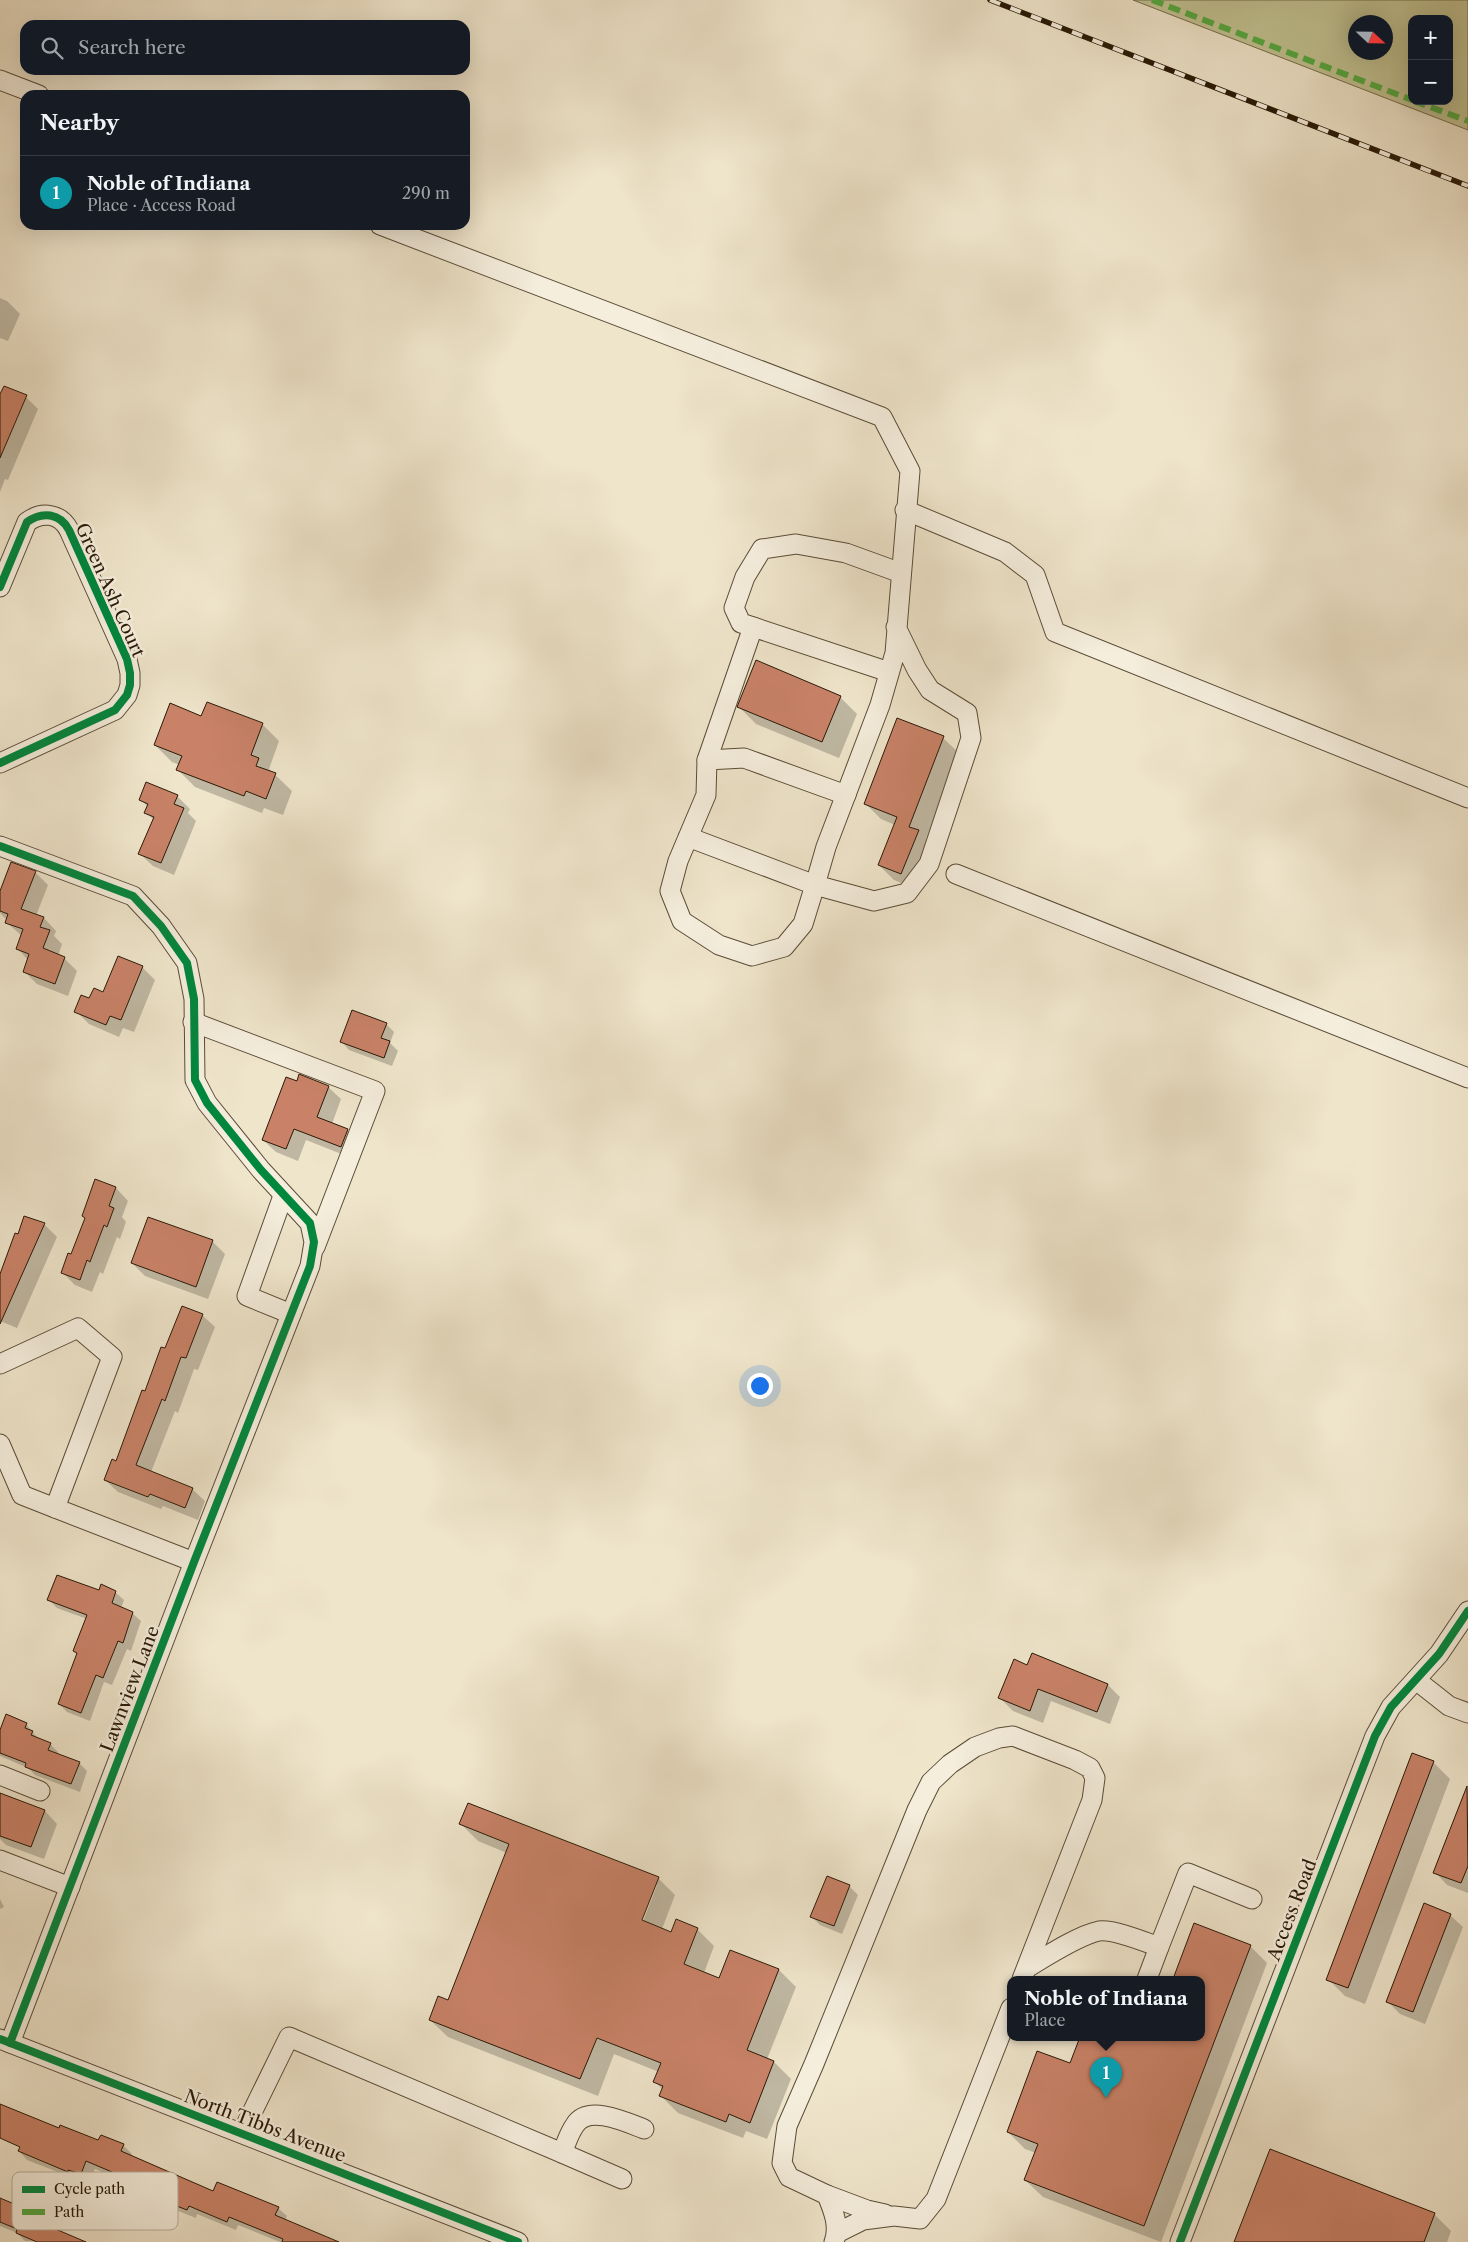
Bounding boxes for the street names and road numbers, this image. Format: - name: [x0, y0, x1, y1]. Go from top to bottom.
- street label: Green Ash Court: [71, 520, 150, 661]
- street label: Lawnview Lane: [96, 1623, 164, 1755]
- street label: Access Road: [1262, 1856, 1321, 1965]
- street label: North Tibbs Avenue: [181, 2085, 349, 2167]

